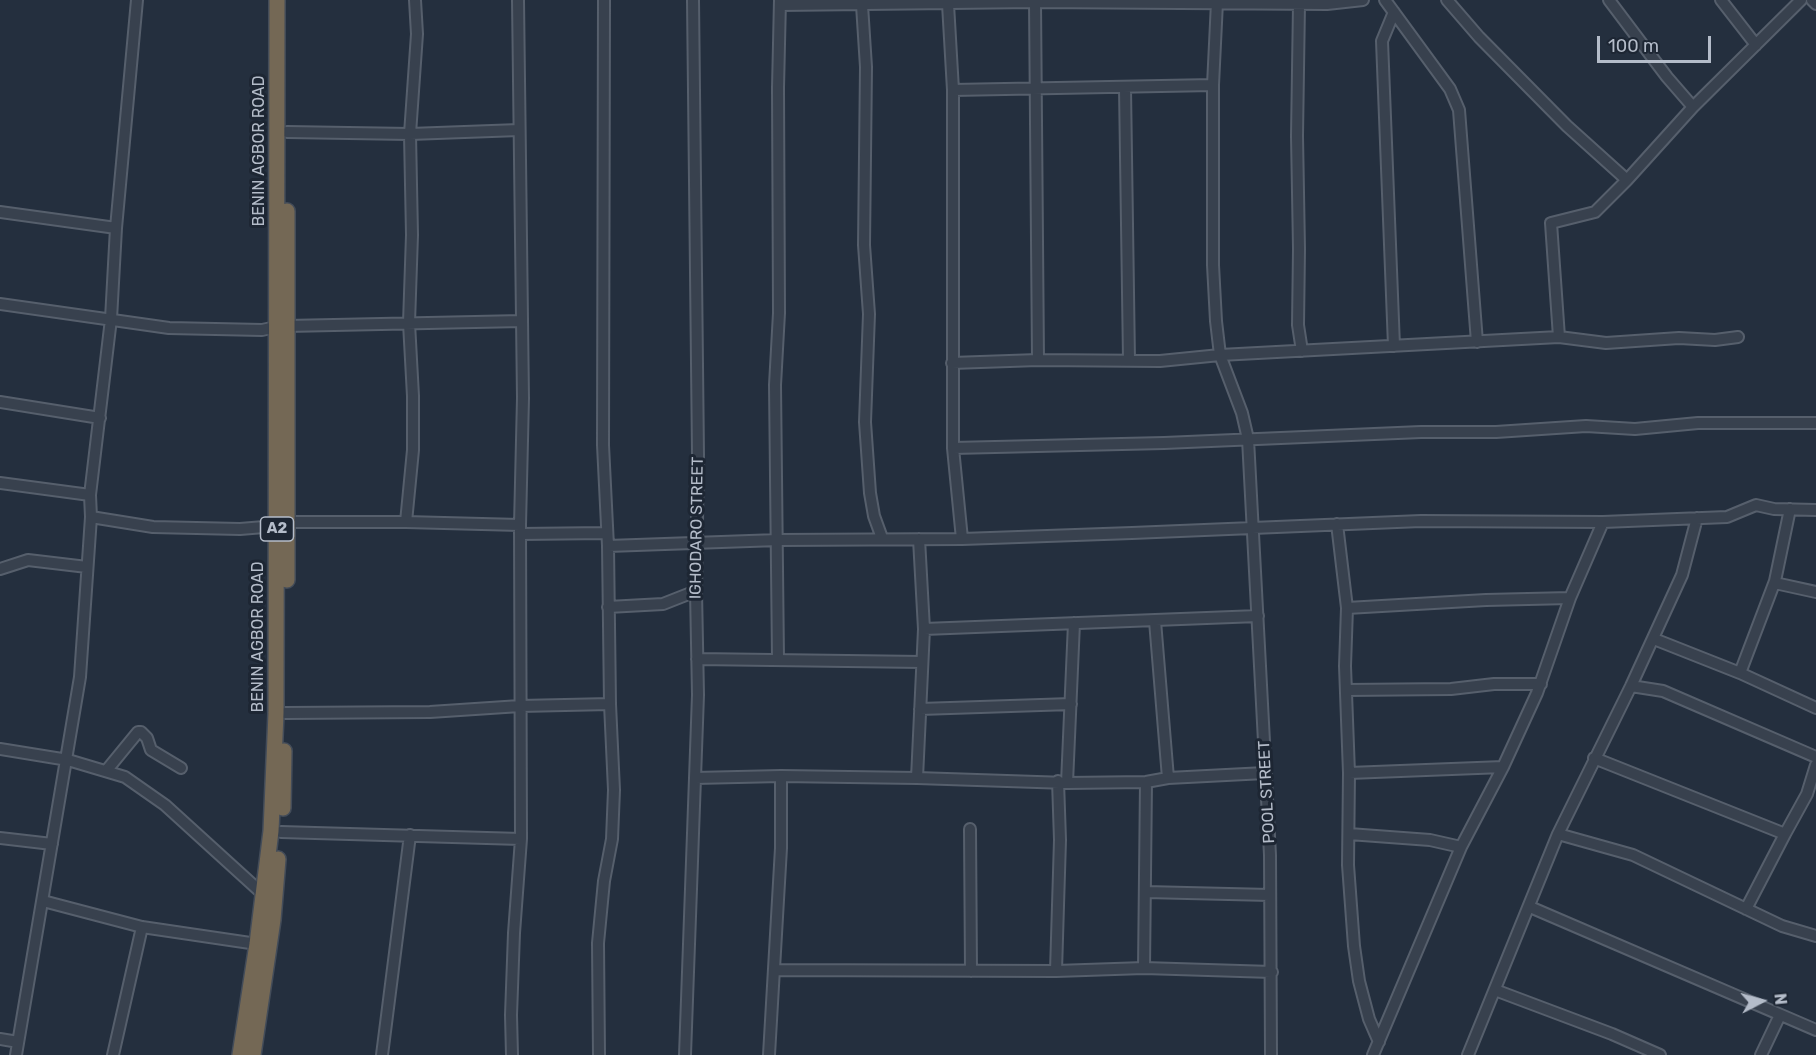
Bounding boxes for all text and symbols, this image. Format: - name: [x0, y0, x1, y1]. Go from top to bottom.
- scale bar: [1600, 24, 1714, 62]
- text: 100 m: [1608, 35, 1659, 57]
- street label: BENIN AGBOR ROAD: [249, 75, 269, 227]
- street label: IGHODARO STREET: [686, 457, 708, 599]
- road number: A2: [260, 517, 294, 541]
- street label: BENIN AGBOR ROAD: [248, 561, 268, 713]
- street label: POOL STREET: [1255, 740, 1279, 844]
- north arrow: [1732, 971, 1792, 1031]
- text: N: [1770, 992, 1790, 1006]

